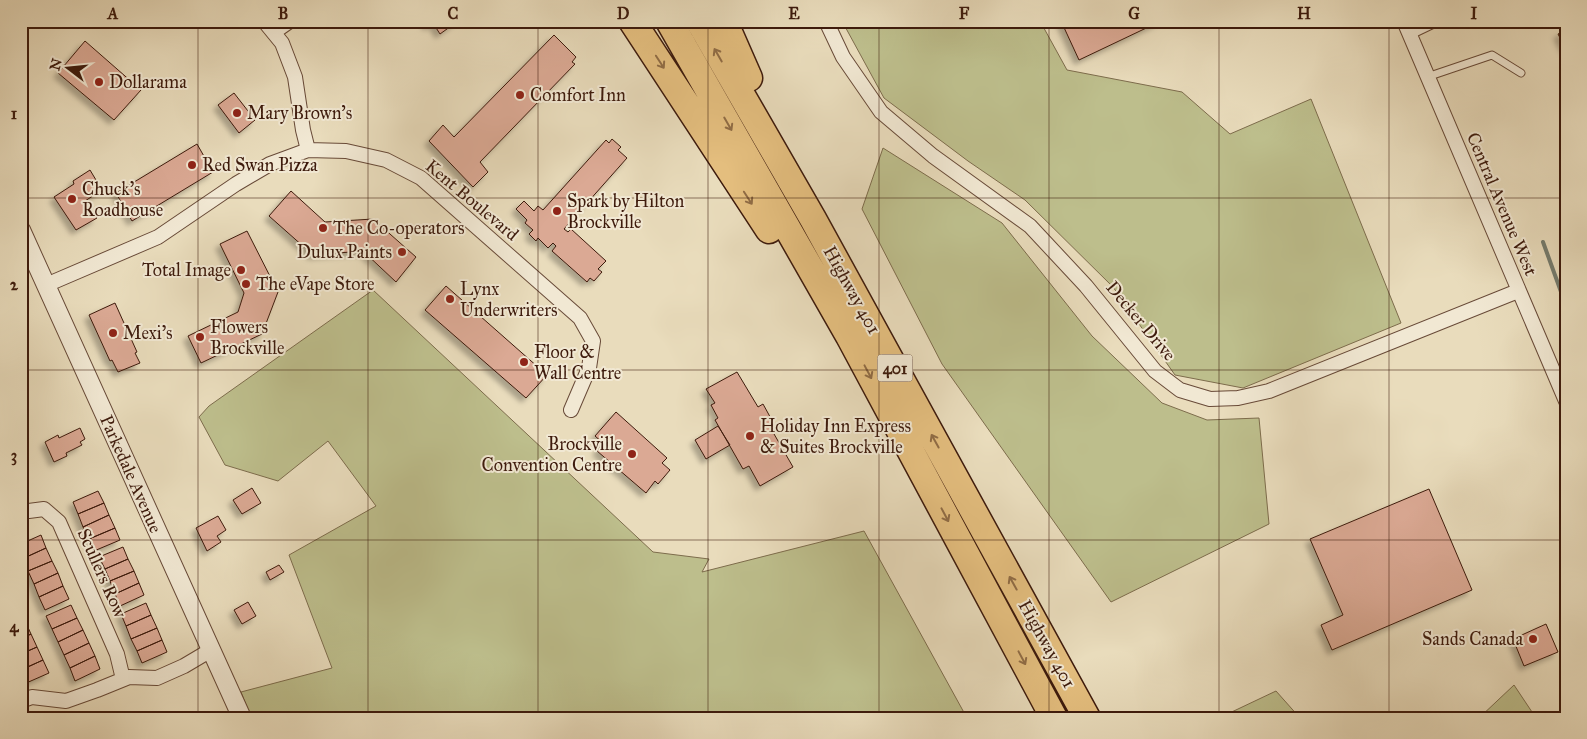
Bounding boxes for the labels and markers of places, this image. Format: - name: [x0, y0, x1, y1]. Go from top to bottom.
- place label: Dollarama: [109, 71, 187, 93]
- marker: Dollarama: [93, 76, 105, 88]
- place label: Comfort Inn: [530, 84, 626, 106]
- marker: Comfort Inn: [514, 89, 526, 101]
- place label: Mary Brown's: [247, 102, 352, 124]
- marker: Mary Brown's: [231, 107, 243, 119]
- place label: Red Swan Pizza: [202, 154, 318, 176]
- marker: Red Swan Pizza: [186, 159, 198, 171]
- place label: Chuck's Roadhouse: [82, 178, 163, 221]
- place label: Spark by Hilton Brockville: [567, 190, 685, 233]
- marker: Chuck's Roadhouse: [66, 193, 78, 205]
- marker: Spark by Hilton Brockville: [551, 205, 563, 217]
- place label: The Co-operators: [333, 217, 464, 239]
- marker: The Co-operators: [317, 222, 329, 234]
- place label: Dulux Paints: [297, 241, 392, 263]
- marker: Dulux Paints: [396, 246, 408, 258]
- place label: Total Image: [142, 259, 231, 282]
- marker: Total Image: [235, 264, 247, 276]
- place label: The eVape Store: [256, 273, 375, 295]
- marker: The eVape Store: [240, 278, 252, 290]
- place label: Lynx Underwriters: [460, 278, 558, 321]
- marker: Lynx Underwriters: [444, 293, 456, 305]
- place label: Flowers Brockville: [210, 316, 285, 359]
- place label: Mexi's: [123, 322, 173, 344]
- marker: Mexi's: [107, 327, 119, 339]
- marker: Flowers Brockville: [194, 331, 206, 343]
- place label: Floor & Wall Centre: [534, 341, 621, 384]
- marker: Floor & Wall Centre: [518, 356, 530, 368]
- place label: Holiday Inn Express & Suites Brockville: [760, 415, 911, 458]
- marker: Holiday Inn Express & Suites Brockville: [744, 430, 756, 442]
- place label: Brockville Convention Centre: [482, 433, 622, 476]
- marker: Brockville Convention Centre: [626, 448, 638, 460]
- place label: Sands Canada: [1422, 628, 1523, 650]
- marker: Sands Canada: [1527, 633, 1539, 645]

